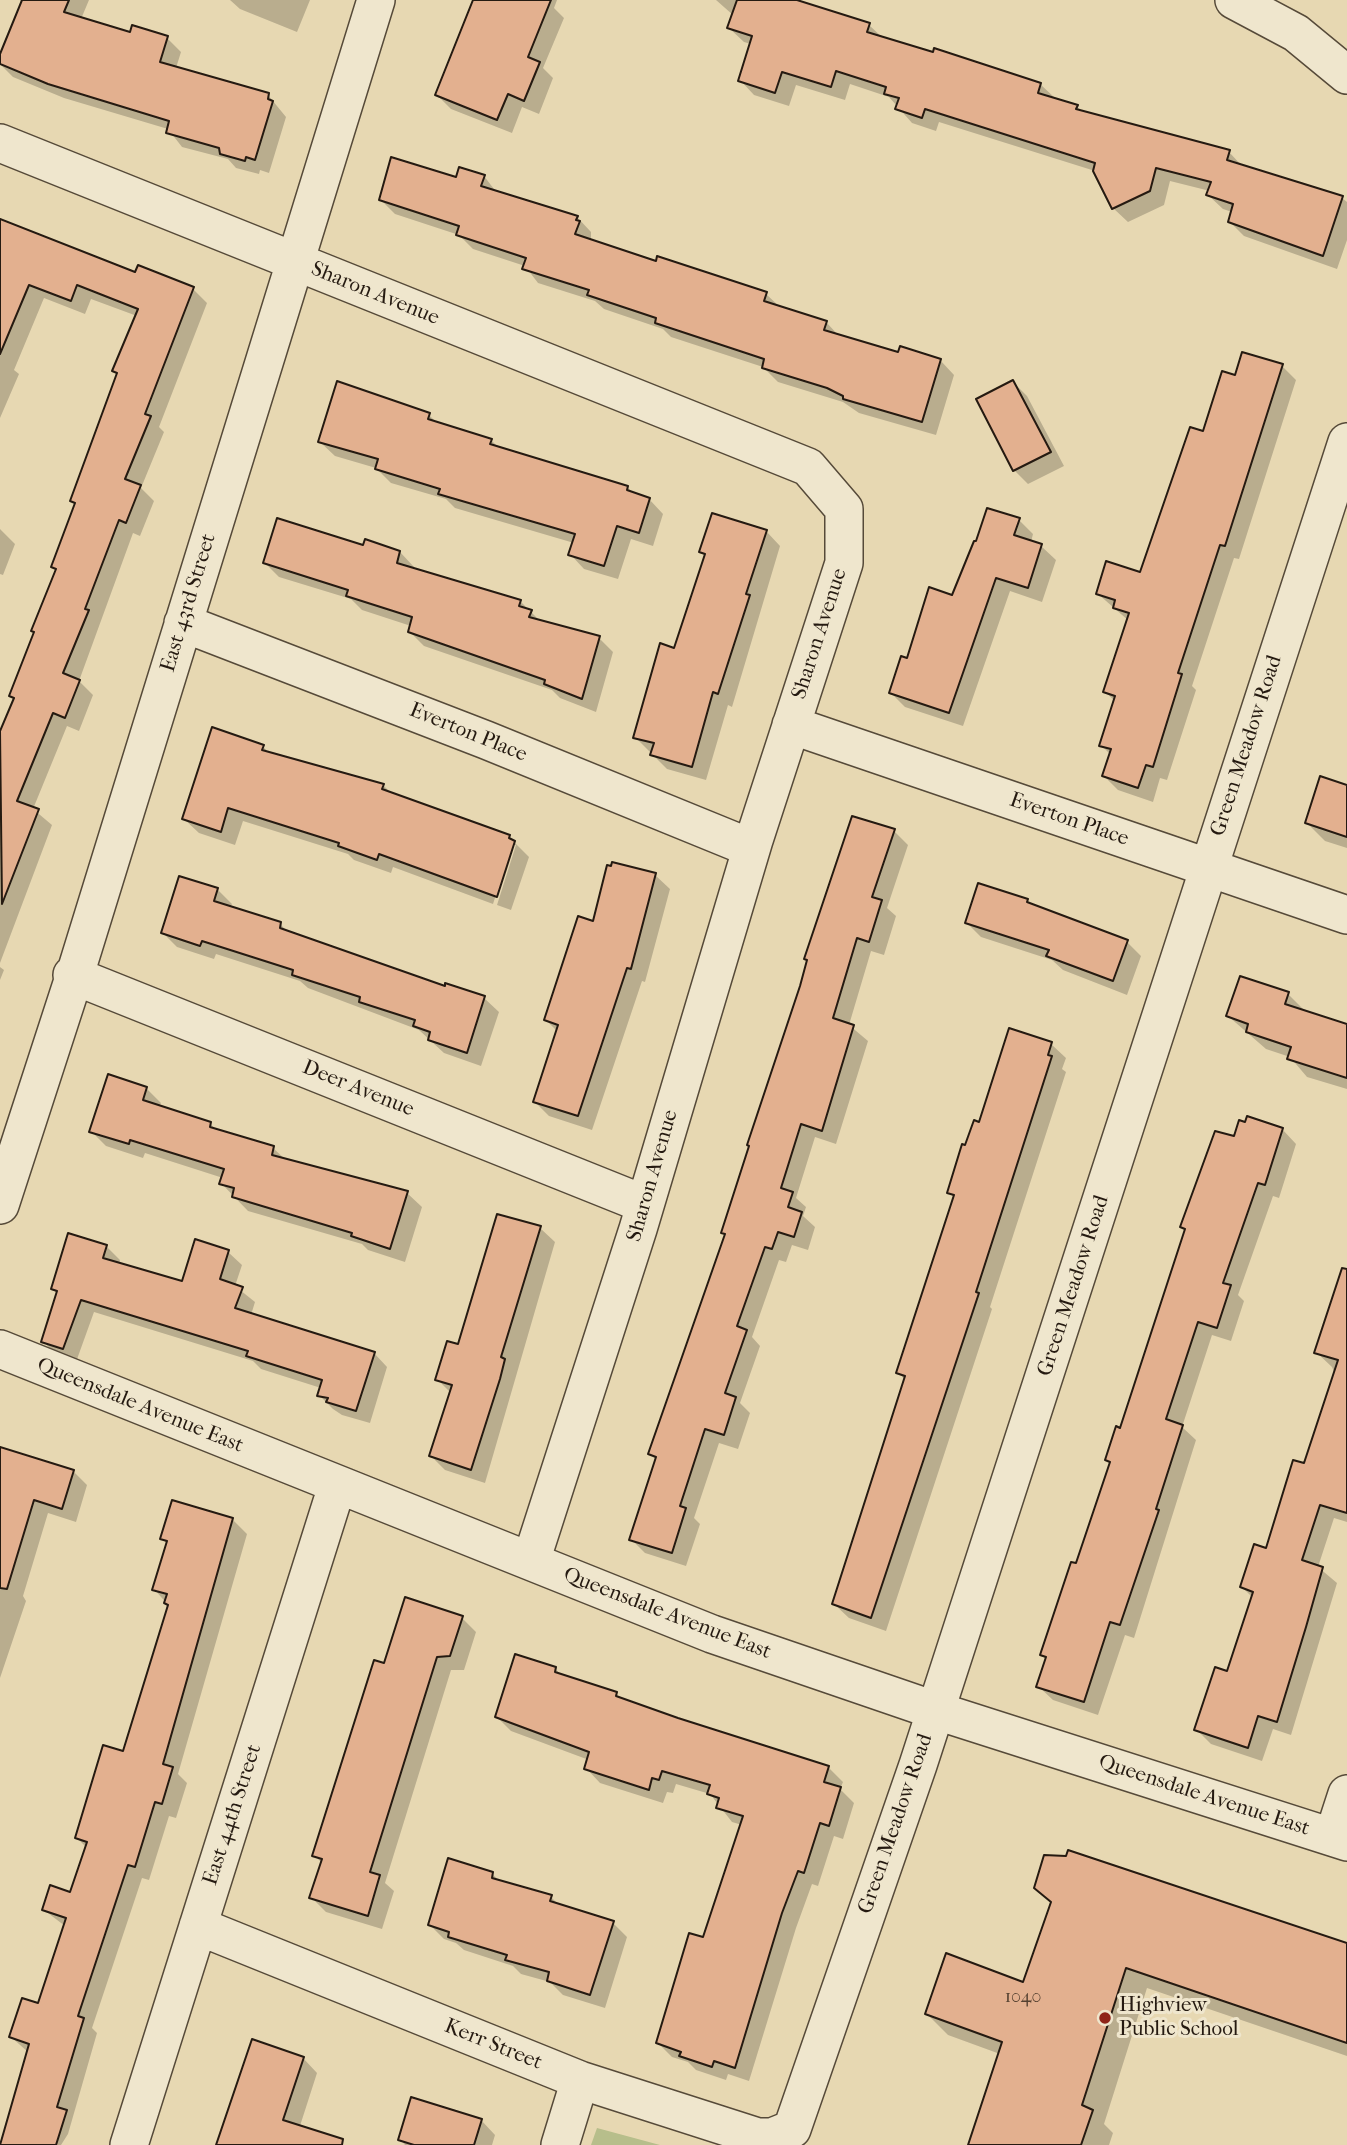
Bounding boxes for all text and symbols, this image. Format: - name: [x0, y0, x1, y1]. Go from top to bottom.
- street label: Sharon Avenue: [307, 257, 443, 331]
- street label: East 43rd Street: [156, 531, 222, 675]
- street label: Sharon Avenue: [787, 565, 853, 703]
- street label: Green Meadow Road: [1206, 652, 1288, 840]
- street label: Everton Place: [406, 698, 530, 768]
- street label: Everton Place: [1006, 788, 1132, 852]
- street label: Deer Avenue: [299, 1055, 417, 1123]
- street label: Sharon Avenue: [622, 1107, 684, 1245]
- street label: Green Meadow Road: [1033, 1192, 1115, 1380]
- street label: Queensdale Avenue East: [33, 1353, 247, 1459]
- street label: Queensdale Avenue East: [560, 1563, 774, 1665]
- street label: Green Meadow Road: [853, 1731, 939, 1917]
- street label: East 44th Street: [198, 1741, 268, 1889]
- street label: Queensdale Avenue East: [1095, 1750, 1313, 1842]
- house number: 1040: [1005, 1987, 1041, 2009]
- place label: Highview Public School: [1119, 1993, 1239, 2043]
- marker: Highview Public School: [1097, 2010, 1113, 2026]
- street label: Kerr Street: [440, 2014, 546, 2076]

